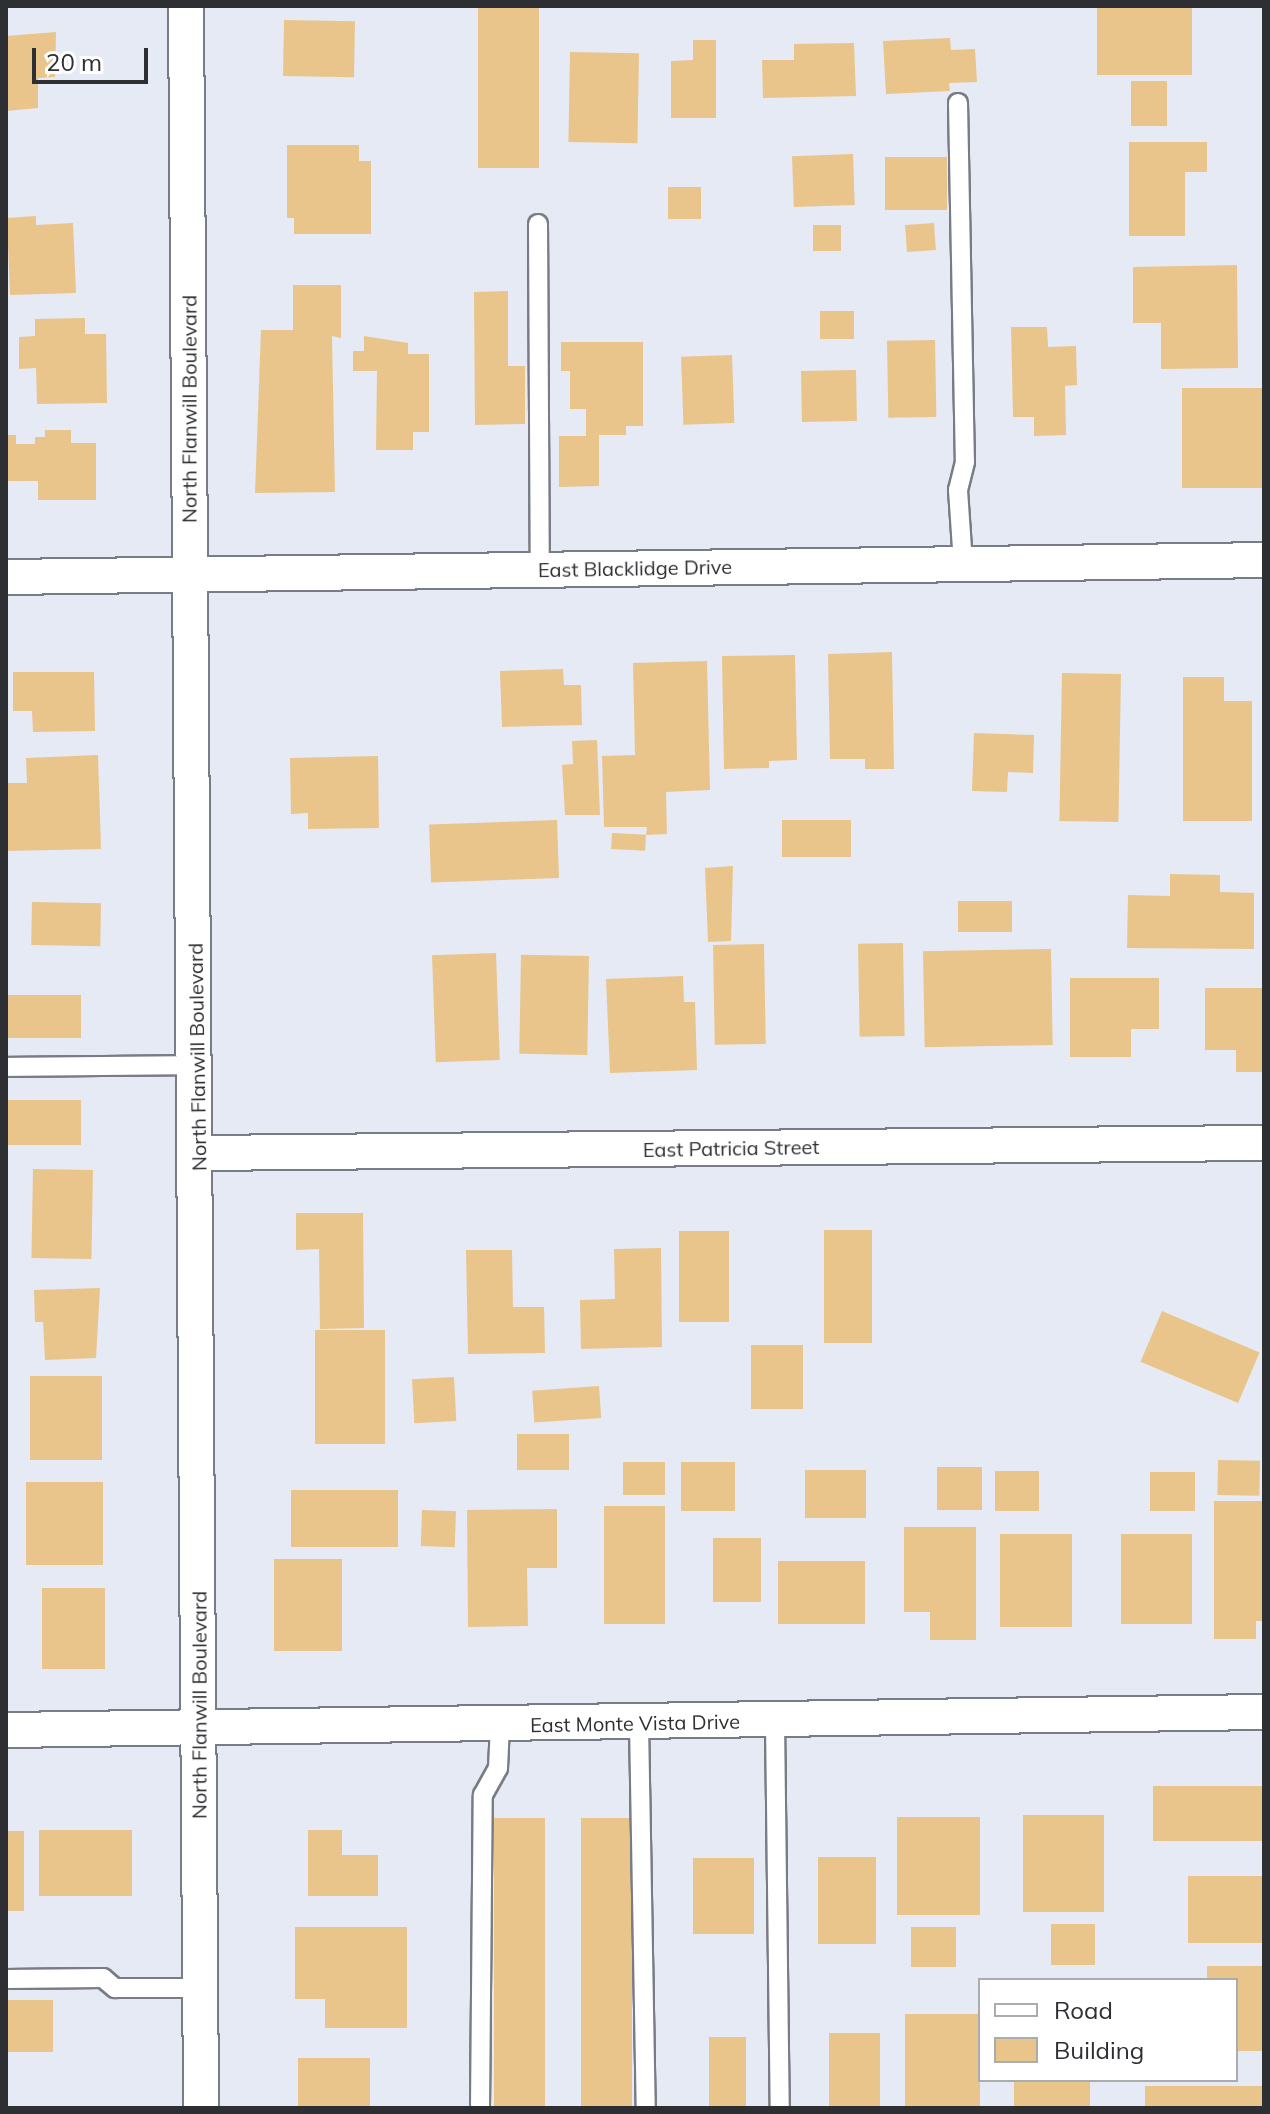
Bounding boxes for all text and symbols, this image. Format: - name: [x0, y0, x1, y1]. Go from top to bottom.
- scale bar: [36, 32, 152, 82]
- text: 20 m: [46, 47, 102, 77]
- street label: North Flanwill Boulevard: [177, 295, 201, 523]
- street label: East Blacklidge Drive: [538, 554, 732, 582]
- street label: North Flanwill Boulevard: [183, 943, 211, 1171]
- street label: East Patricia Street: [643, 1134, 819, 1162]
- street label: North Flanwill Boulevard: [187, 1591, 211, 1819]
- street label: East Monte Vista Drive: [530, 1709, 740, 1737]
- legend: [978, 1978, 1238, 2082]
- text: Road: [1054, 1995, 1113, 2025]
- text: Building: [1054, 2035, 1144, 2065]

